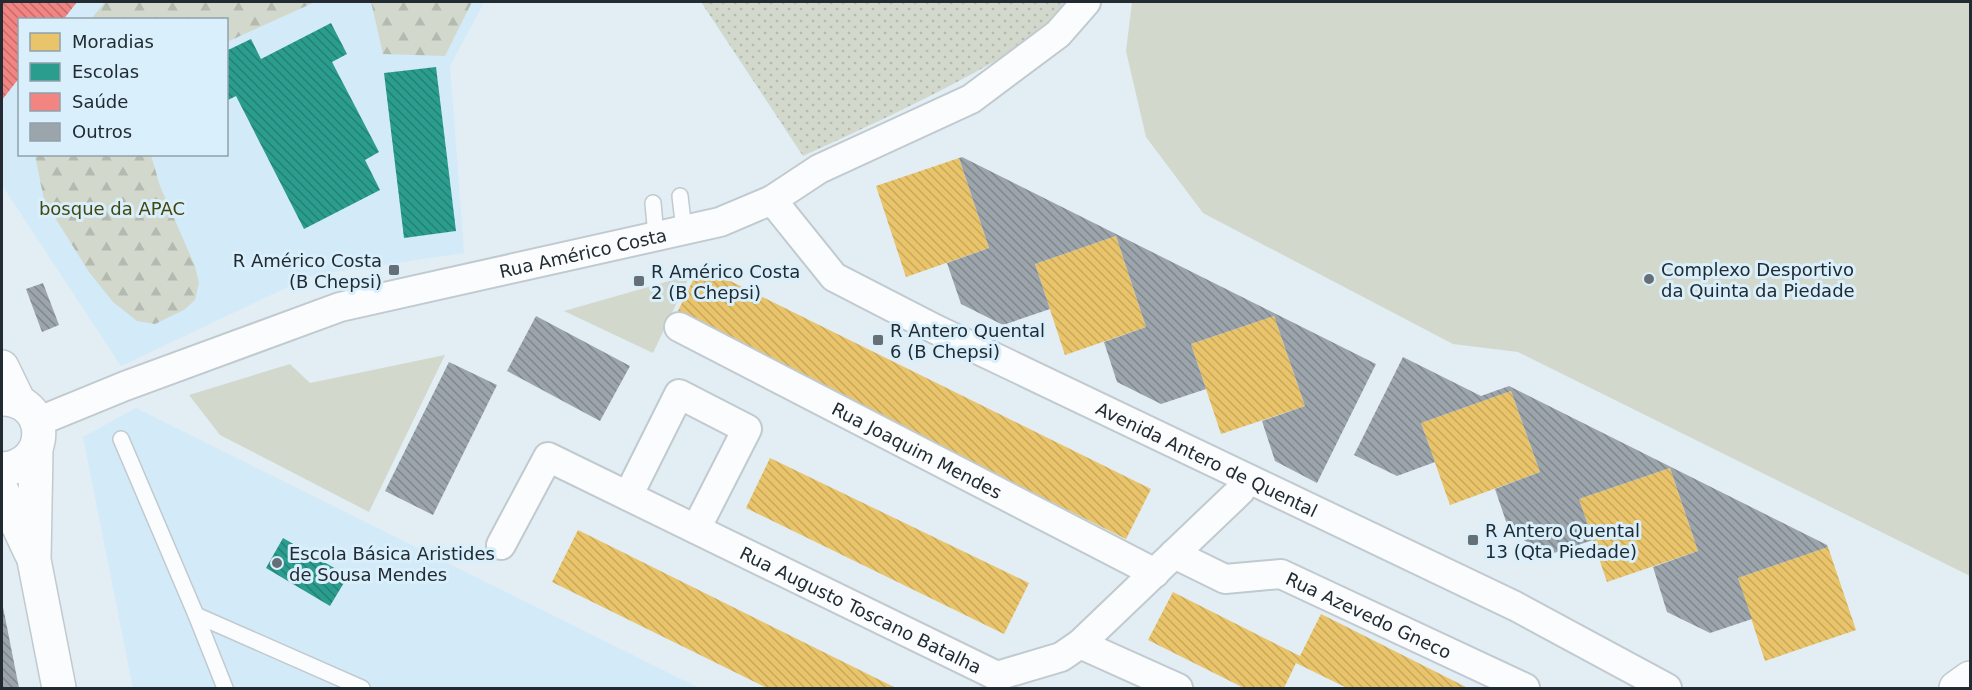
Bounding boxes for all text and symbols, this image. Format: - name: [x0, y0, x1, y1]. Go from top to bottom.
- legend: [18, 18, 228, 156]
- text: Moradias: [72, 31, 154, 52]
- text: Escolas: [72, 61, 139, 82]
- text: Saúde: [72, 91, 128, 112]
- text: Outros: [72, 121, 132, 142]
- park label: bosque da APAC: [39, 198, 185, 219]
- street label: Rua Américo Costa: [497, 224, 669, 282]
- place label: R Américo Costa (B Chepsi): [233, 250, 382, 292]
- place label: Complexo Desportivo da Quinta da Piedade: [1661, 259, 1855, 301]
- place label: R Américo Costa 2 (B Chepsi): [651, 261, 800, 303]
- marker: R Américo Costa (B Chepsi): [387, 263, 401, 277]
- marker: Complexo Desportivo da Quinta da Piedade: [1642, 272, 1656, 286]
- marker: R Américo Costa 2 (B Chepsi): [632, 274, 646, 288]
- place label: R Antero Quental 6 (B Chepsi): [890, 320, 1045, 362]
- marker: R Antero Quental 6 (B Chepsi): [871, 333, 885, 347]
- street label: Rua Joaquim Mendes: [829, 397, 1006, 503]
- street label: Avenida Antero de Quental: [1093, 397, 1321, 521]
- place label: R Antero Quental 13 (Qta Piedade): [1485, 520, 1640, 562]
- marker: R Antero Quental 13 (Qta Piedade): [1466, 533, 1480, 547]
- street label: Rua Augusto Toscano Batalha: [737, 542, 985, 677]
- place label: Escola Básica Aristides de Sousa Mendes: [289, 543, 495, 585]
- marker: Escola Básica Aristides de Sousa Mendes: [270, 556, 284, 570]
- street label: Rua Azevedo Gneco: [1283, 567, 1455, 663]

